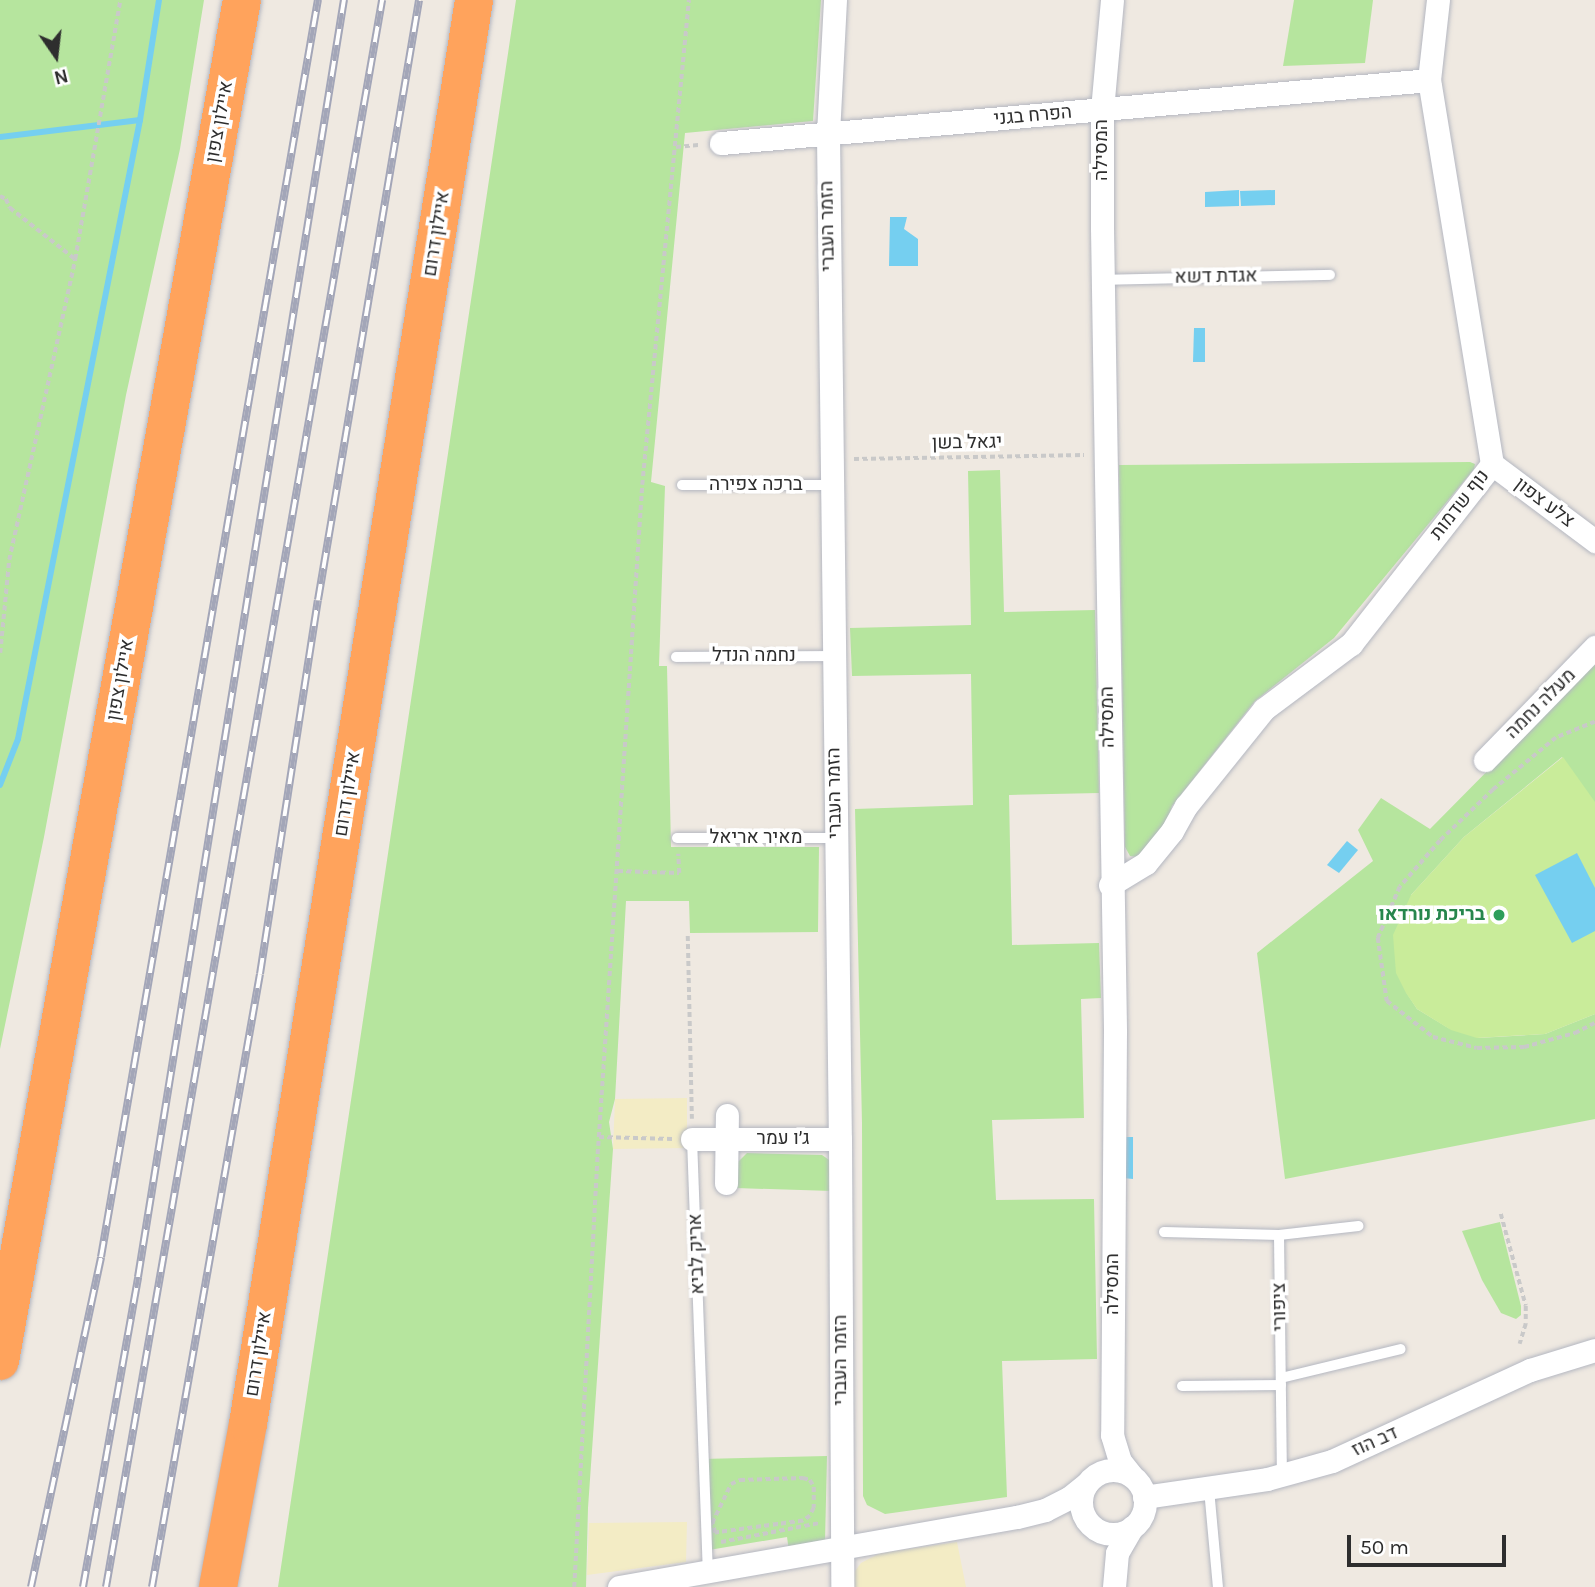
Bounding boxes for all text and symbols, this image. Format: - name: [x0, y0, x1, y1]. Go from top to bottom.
- north arrow: [21, 21, 91, 91]
- text: N: [52, 64, 70, 89]
- street label: איילון צפון: [202, 79, 238, 165]
- street label: הפרח בגני: [993, 101, 1073, 131]
- street label: המסילה: [1091, 119, 1113, 181]
- street label: הזמר העברי: [816, 180, 840, 272]
- street label: איילון דרום: [419, 190, 455, 278]
- street label: אגדת דשא: [1174, 265, 1258, 289]
- street label: יגאל בשן: [932, 431, 1002, 455]
- street label: נוף שדמות: [1426, 465, 1494, 545]
- street label: צלע צפון: [1510, 473, 1578, 533]
- street label: ברכה צפירה: [709, 474, 803, 496]
- street label: איילון צפון: [103, 637, 139, 723]
- street label: נחמה הנדל: [712, 645, 796, 667]
- street label: מעלה נחמה: [1501, 664, 1581, 744]
- street label: המסילה: [1096, 686, 1120, 748]
- street label: הזמר העברי: [823, 747, 847, 839]
- street label: איילון דרום: [330, 750, 366, 838]
- street label: מאיר אריאל: [709, 827, 803, 849]
- place label: בריכת נורדאו: [1379, 904, 1485, 926]
- marker: בריכת נורדאו: [1491, 907, 1507, 923]
- street label: ג׳ו עמר: [756, 1128, 810, 1150]
- street label: אריק לביא: [684, 1213, 710, 1295]
- street label: המסילה: [1102, 1253, 1124, 1315]
- street label: ציפורי: [1268, 1282, 1292, 1332]
- street label: איילון דרום: [241, 1310, 277, 1398]
- street label: הזמר העברי: [830, 1314, 852, 1406]
- street label: דב הוז: [1348, 1422, 1402, 1462]
- scale bar: [1350, 1520, 1509, 1564]
- text: 50 m: [1360, 1535, 1409, 1559]

